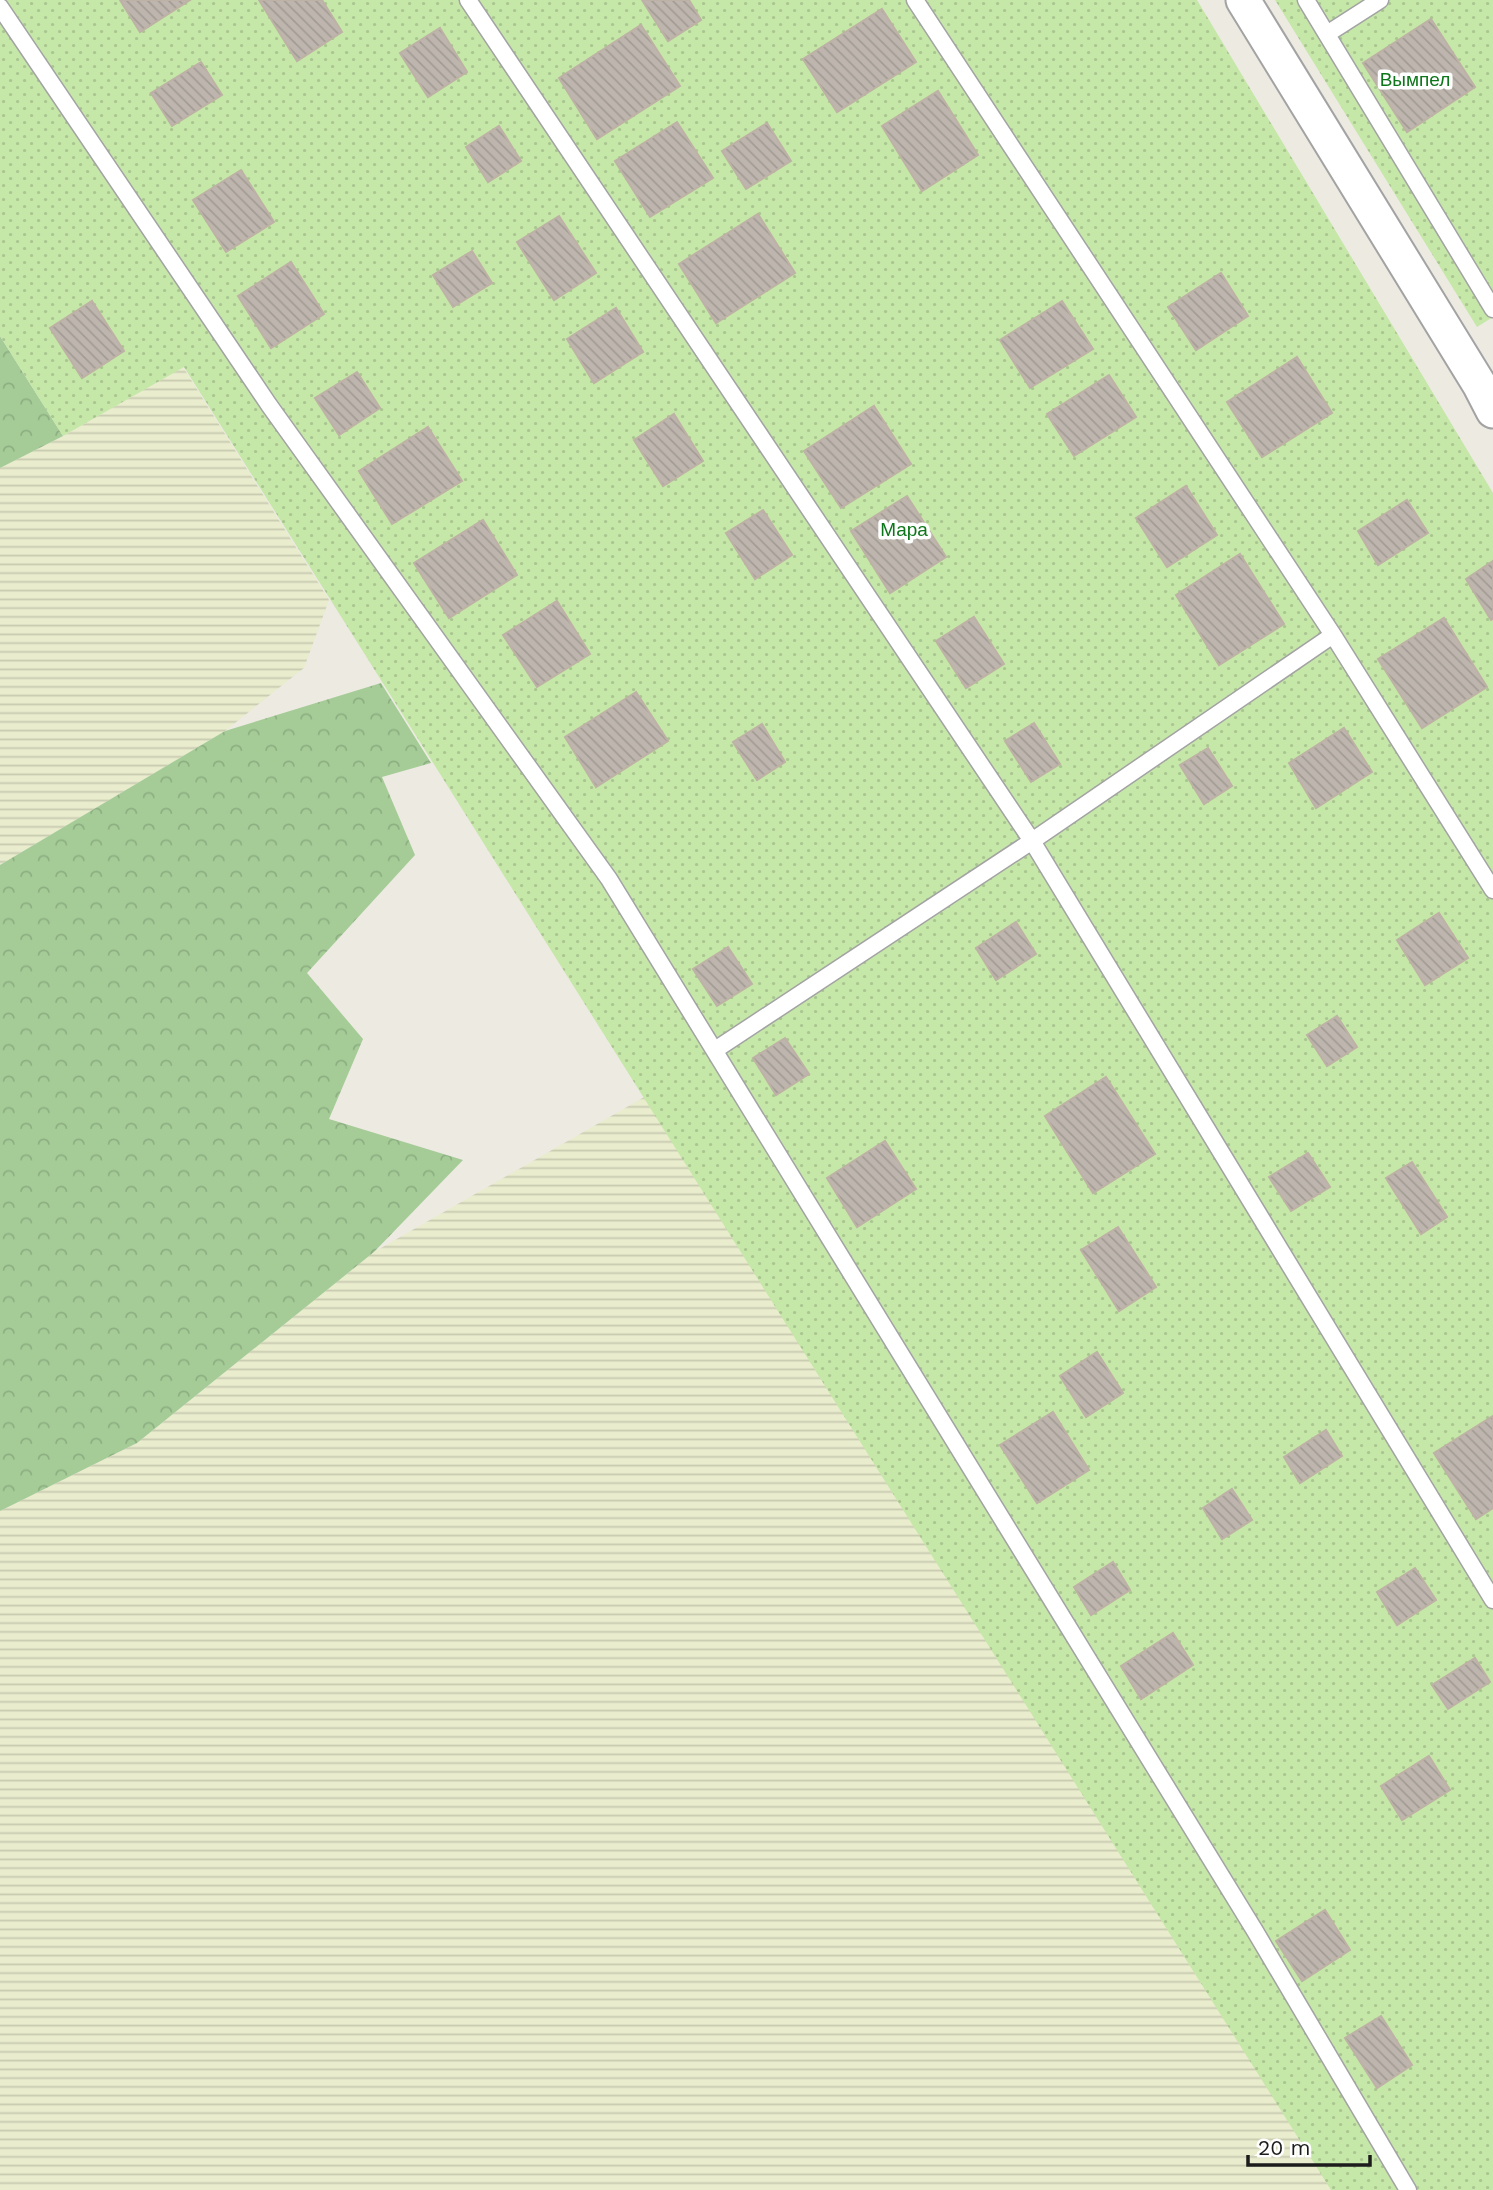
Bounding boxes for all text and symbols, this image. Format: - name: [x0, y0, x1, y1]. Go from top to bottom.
- park label: Вымпел: [1380, 68, 1450, 91]
- park label: Мара: [880, 518, 928, 541]
- scale bar: [1248, 2124, 1370, 2168]
- text: 20 m: [1258, 2135, 1310, 2160]

